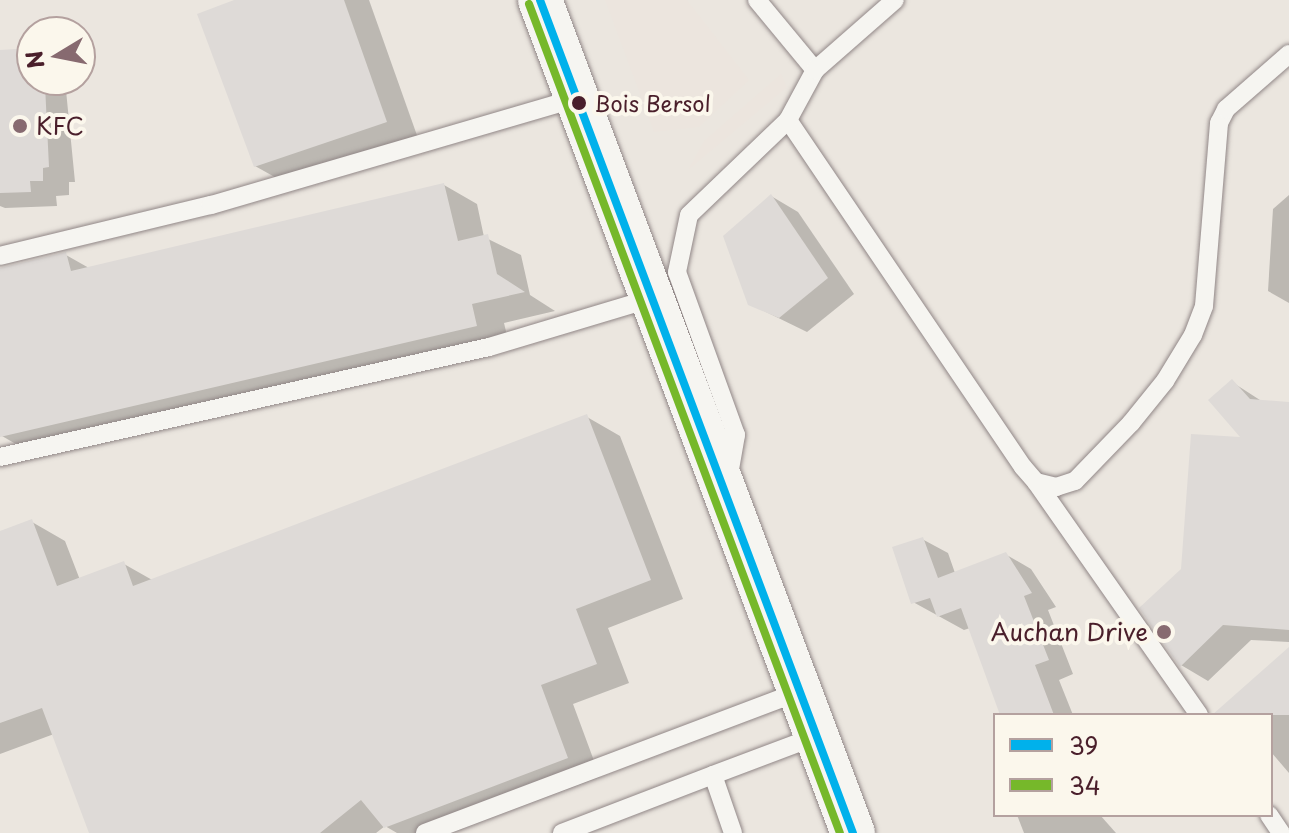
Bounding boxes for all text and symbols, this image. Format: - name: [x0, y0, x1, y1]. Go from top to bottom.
- north arrow: [16, 16, 96, 96]
- text: N: [16, 48, 52, 71]
- place label: Bois Bersol: [594, 90, 712, 116]
- marker: Bois Bersol: [571, 95, 587, 111]
- place label: KFC: [36, 112, 84, 140]
- marker: KFC: [11, 117, 29, 135]
- place label: Auchan Drive: [992, 618, 1148, 646]
- marker: Auchan Drive: [1155, 623, 1173, 641]
- legend: [993, 713, 1273, 817]
- text: 39: [1069, 727, 1098, 763]
- text: 34: [1069, 767, 1101, 803]

